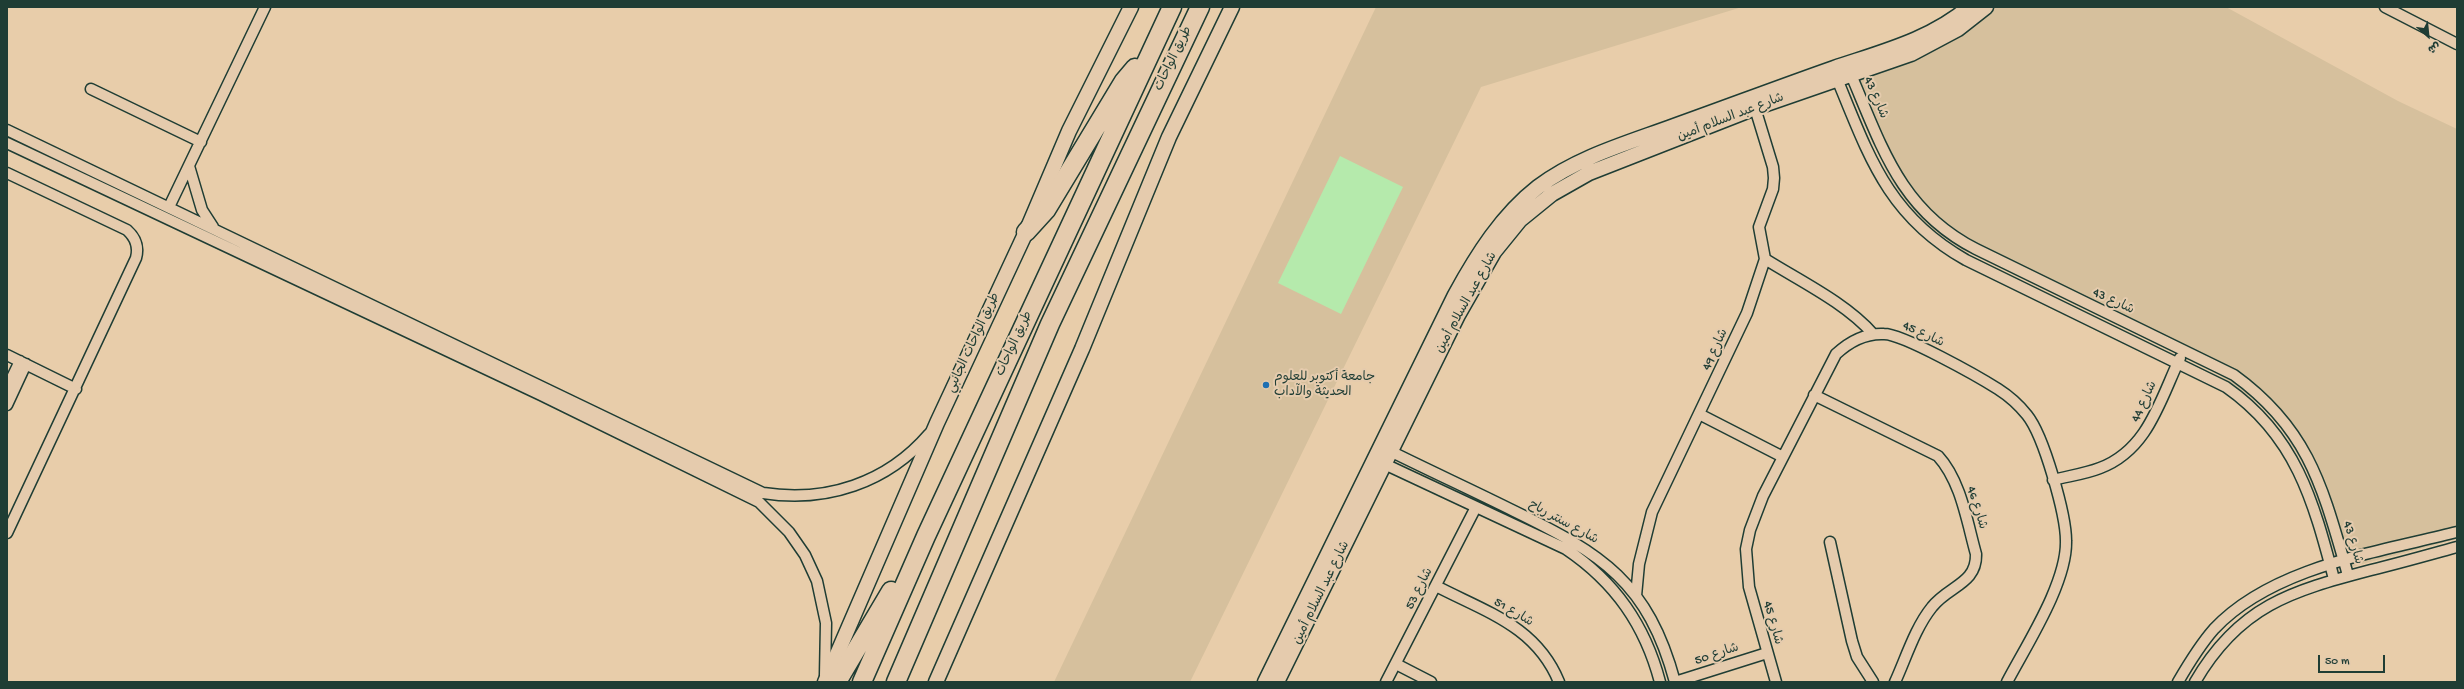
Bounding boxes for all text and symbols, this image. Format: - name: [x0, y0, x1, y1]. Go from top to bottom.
- north arrow: [2408, 16, 2448, 56]
- street label: طريق الواحات: [1152, 24, 1196, 94]
- text: ش: [2425, 39, 2442, 55]
- street label: شارع 43: [1859, 75, 1891, 121]
- street label: شارع عبد السلام أمين: [1675, 90, 1787, 146]
- street label: شارع عبد السلام أمين: [1433, 250, 1501, 356]
- street label: شارع 43: [2090, 285, 2136, 319]
- street label: طريق الواحات الجانبي: [944, 290, 1004, 396]
- street label: طريق الواحات: [993, 309, 1037, 379]
- street label: شارع 45: [1900, 319, 1946, 351]
- street label: شارع 49: [1700, 327, 1732, 373]
- place label: جامعة أكتوبر للعلوم الحديثة والآداب: [1274, 370, 1375, 401]
- street label: شارع 44: [2129, 379, 2161, 425]
- marker: جامعة أكتوبر للعلوم الحديثة والآداب: [1261, 380, 1271, 390]
- street label: شارع 46: [1962, 485, 1990, 531]
- street label: شارع سنتر رباح: [1525, 497, 1601, 549]
- street label: شارع 43: [2338, 520, 2366, 566]
- street label: شارع عبد السلام أمين: [1290, 539, 1354, 647]
- street label: شارع 53: [1403, 566, 1437, 612]
- street label: شارع 51: [1490, 595, 1536, 631]
- street label: شارع 45: [1759, 600, 1785, 646]
- street label: شارع 50: [1693, 641, 1741, 669]
- scale bar: [2320, 647, 2387, 673]
- text: 50 m: [2325, 655, 2350, 669]

